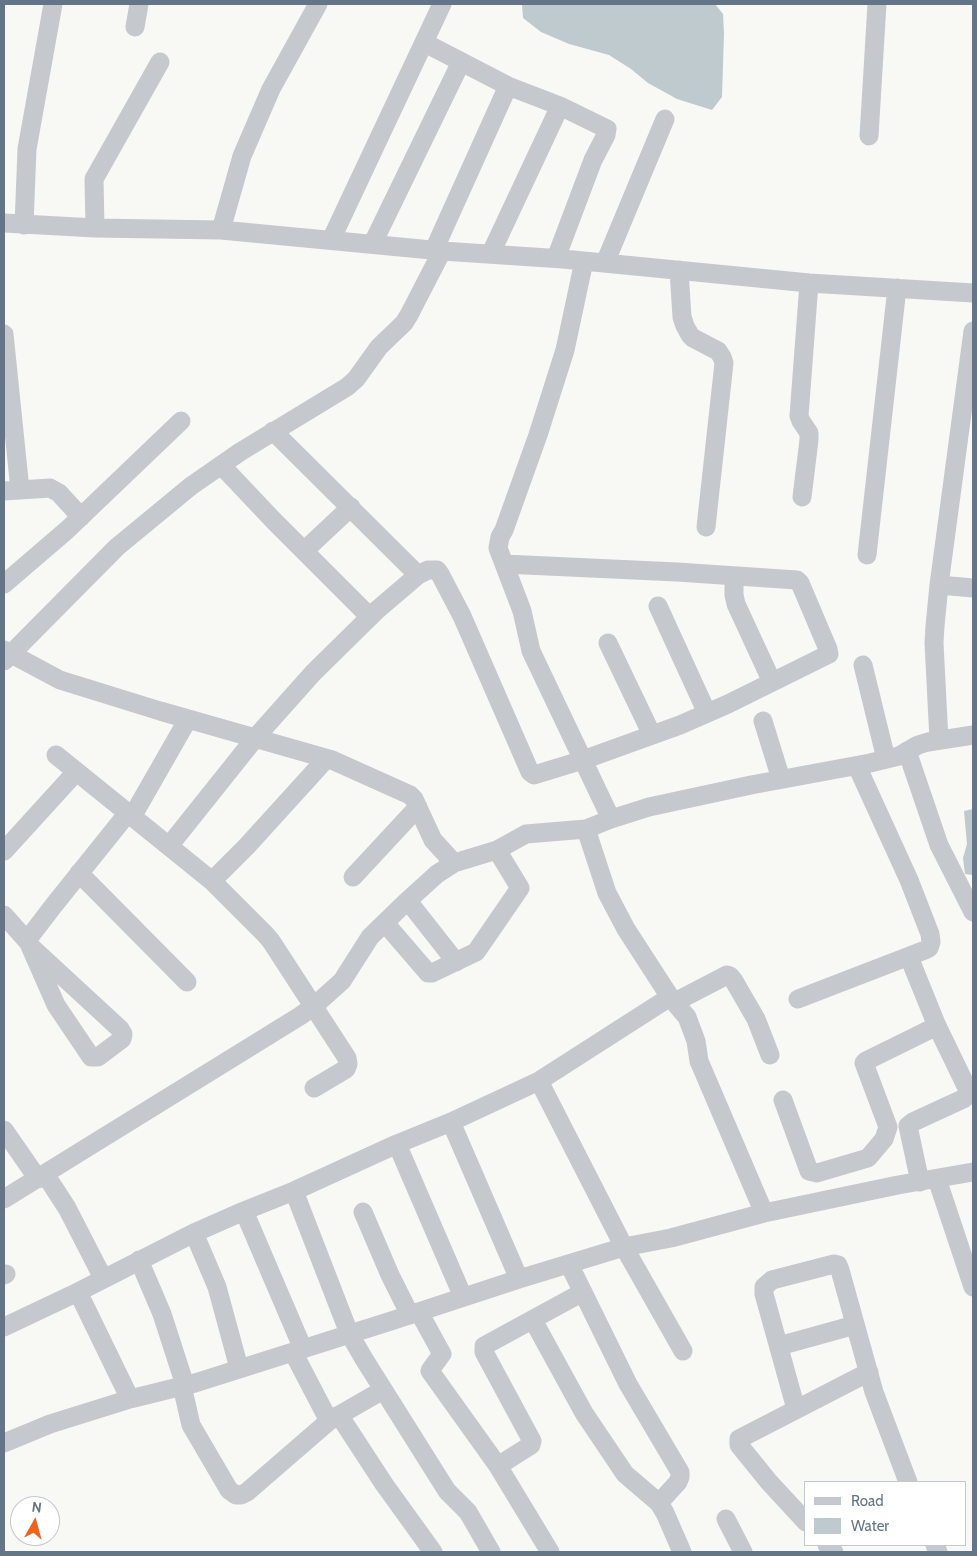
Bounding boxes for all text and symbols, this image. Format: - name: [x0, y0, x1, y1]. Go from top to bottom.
- legend: [804, 1481, 967, 1546]
- text: Road: [851, 1492, 884, 1510]
- north arrow: [10, 1496, 60, 1546]
- text: N: [31, 1498, 43, 1517]
- text: Water: [851, 1517, 889, 1535]

